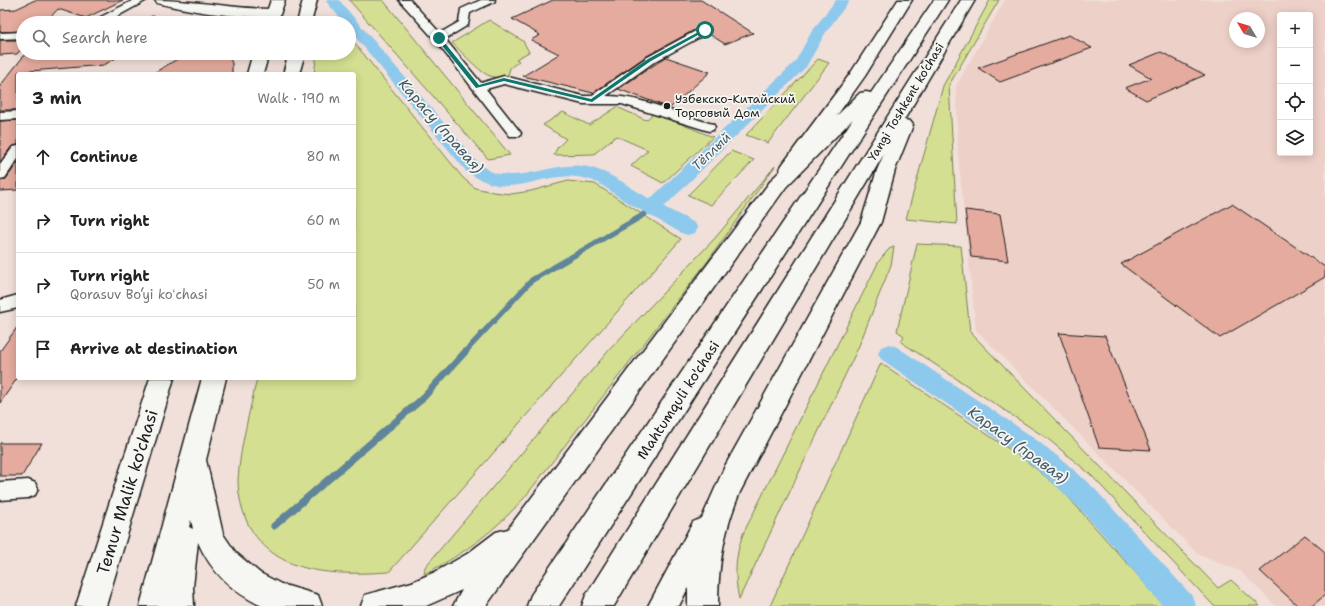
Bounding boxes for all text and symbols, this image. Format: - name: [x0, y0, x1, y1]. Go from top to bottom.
- north arrow: [1229, 12, 1265, 48]
- map controls: [1277, 12, 1313, 156]
- button: +: [1277, 12, 1313, 48]
- search box: [16, 16, 356, 60]
- route start: [696, 21, 714, 39]
- icon: search: [30, 27, 52, 49]
- text: Search here: [62, 28, 148, 48]
- route end: [430, 29, 448, 47]
- street label: Yangi Toshkent ko‘chasi: [864, 40, 948, 164]
- button: −: [1277, 48, 1313, 84]
- water label: Карасу (правая): [394, 74, 488, 178]
- button: locate: [1277, 84, 1313, 120]
- text: 3 min: [32, 87, 82, 109]
- text: Walk · 190 m: [258, 90, 340, 107]
- place label: Узбекско-Китайский Торговый Дом: [675, 91, 796, 121]
- marker: Узбекско-Китайский Торговый Дом: [662, 101, 672, 111]
- button: layers: [1277, 120, 1313, 156]
- water label: Тёплый: [688, 129, 734, 174]
- icon: ahead: [32, 146, 54, 168]
- text: Continue: [70, 147, 138, 167]
- text: 80 m: [306, 148, 340, 165]
- icon: right: [32, 210, 54, 232]
- text: Turn right: [70, 211, 150, 231]
- text: 60 m: [307, 212, 340, 229]
- text: Turn right: [70, 266, 150, 286]
- icon: right: [32, 274, 54, 296]
- text: 50 m: [307, 276, 340, 293]
- text: Qorasuv Bo‘yi koʻchasi: [70, 286, 208, 303]
- street label: Mahtumquli ko'chasi: [633, 337, 723, 463]
- icon: arrive: [32, 338, 54, 360]
- text: Arrive at destination: [70, 339, 238, 359]
- water label: Карасу (правая): [964, 402, 1072, 488]
- street label: Temur Malik ko'chasi: [91, 407, 163, 577]

